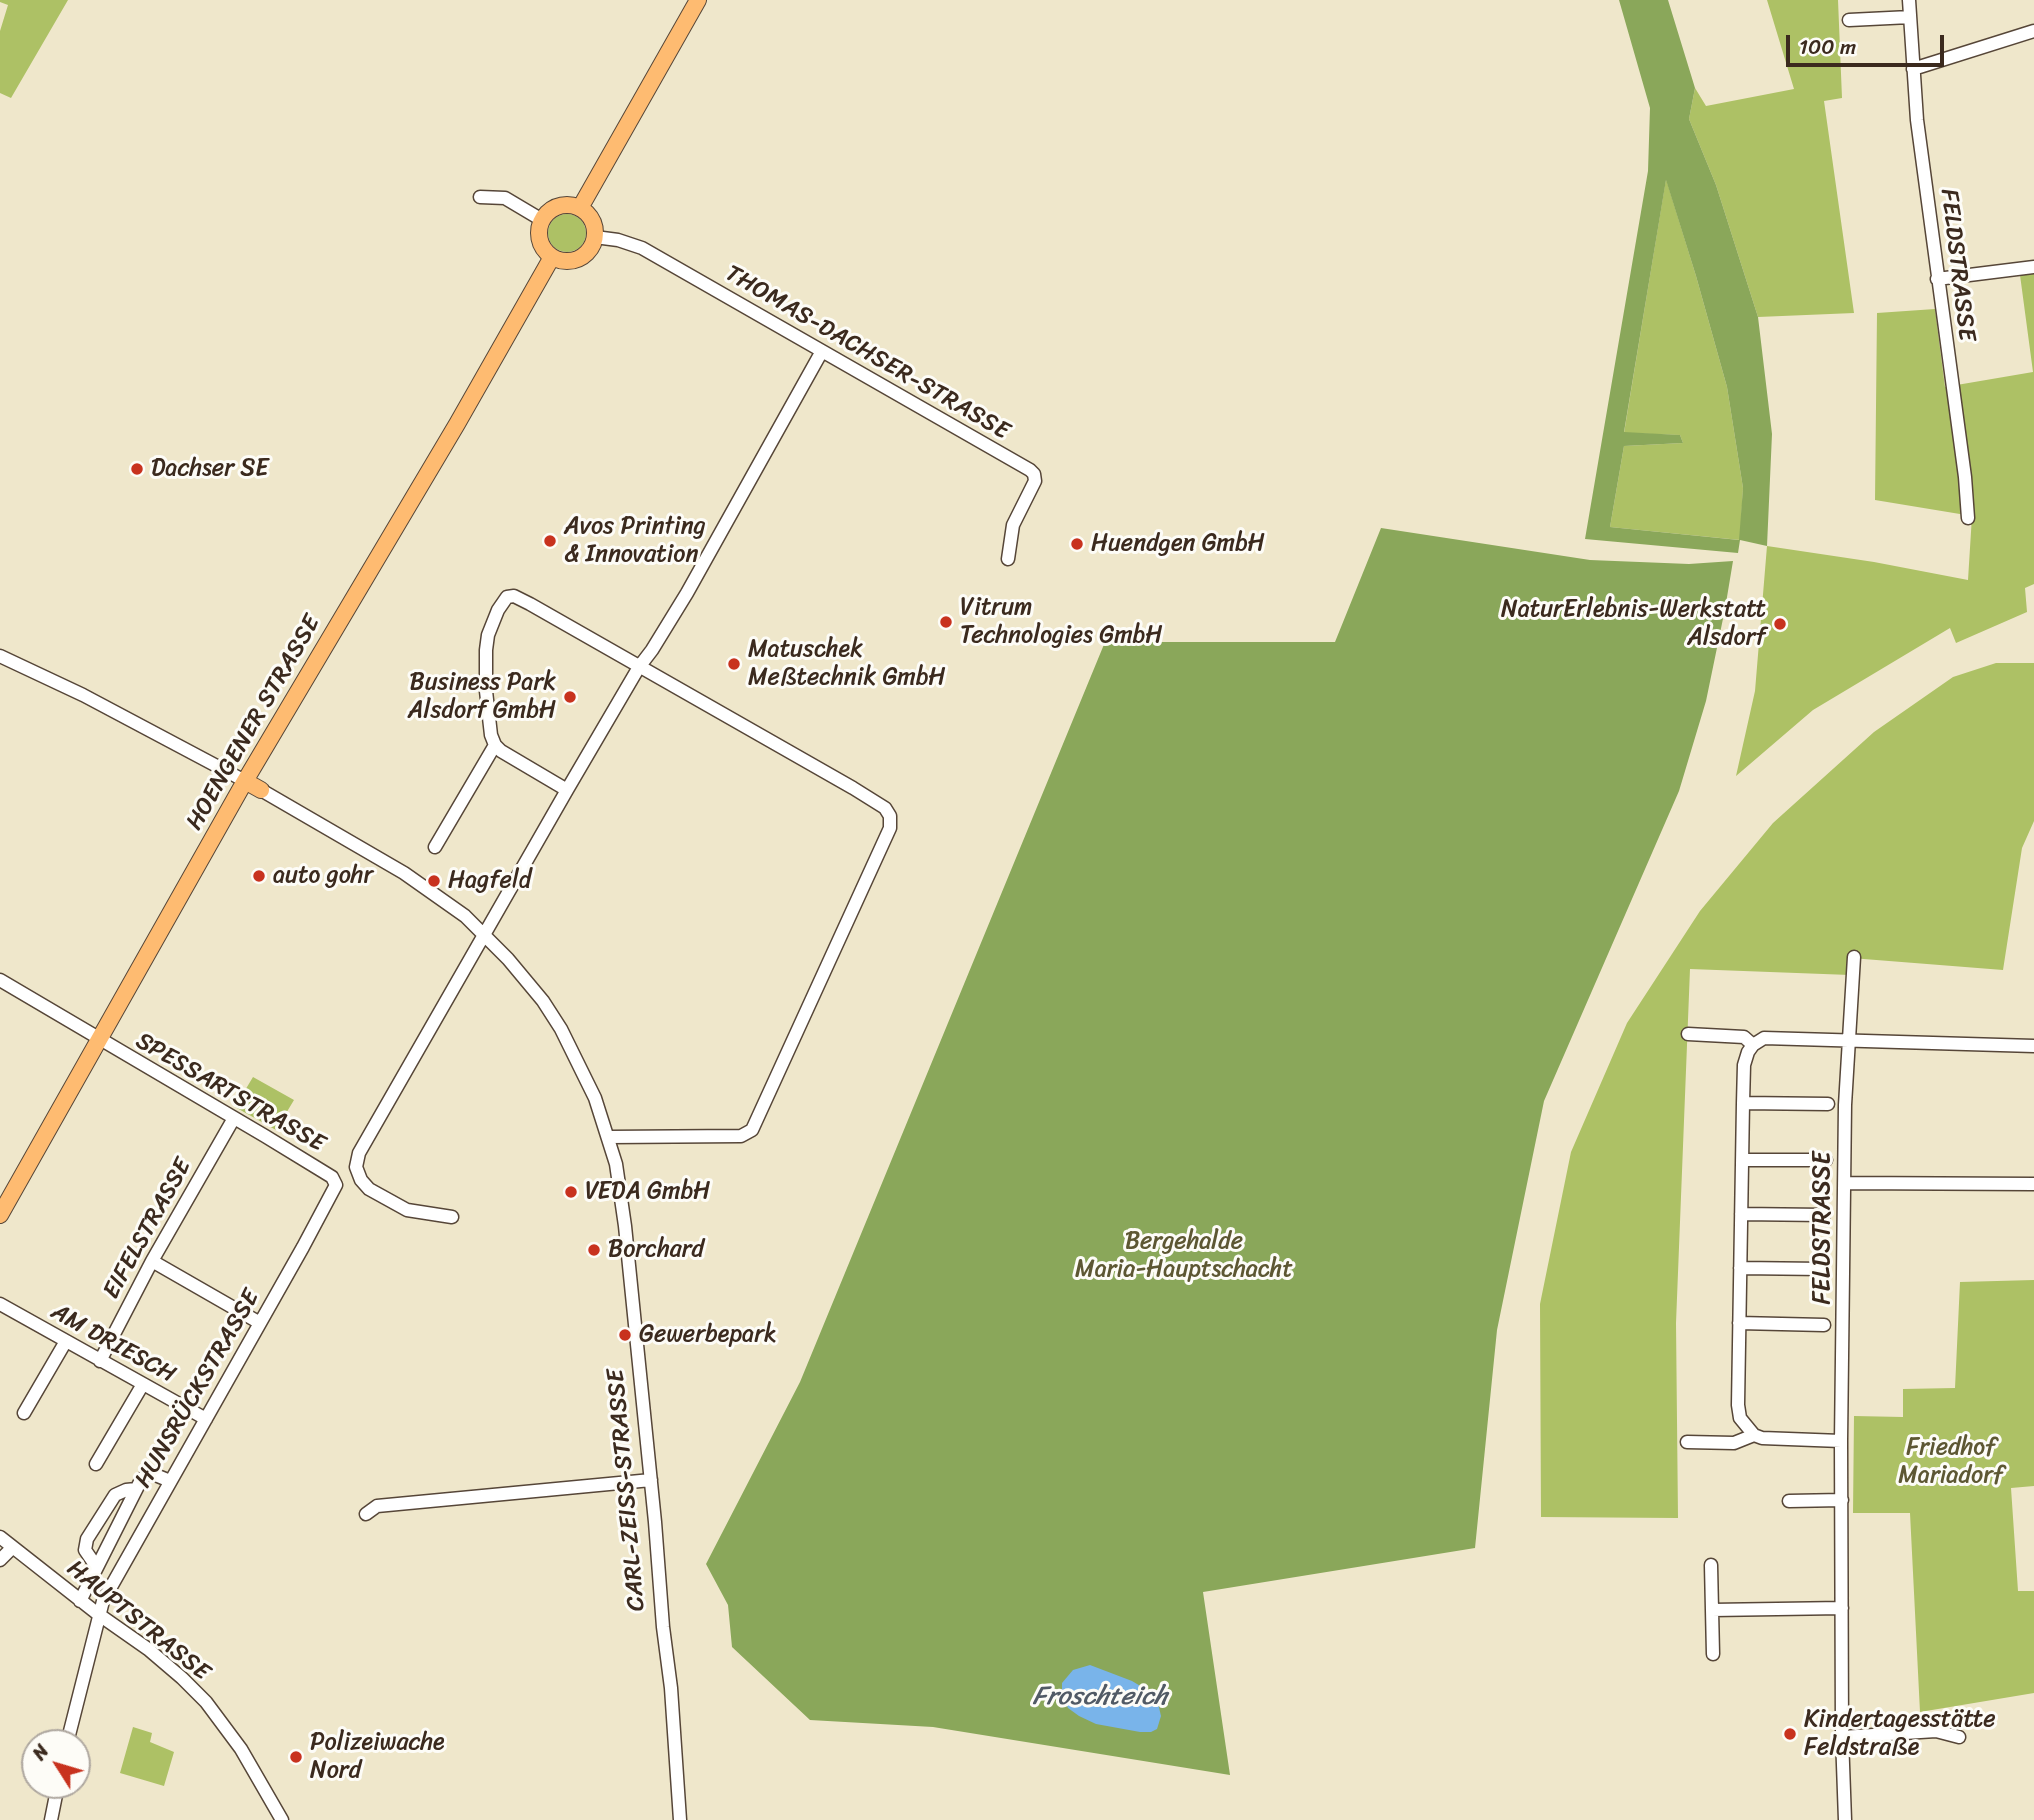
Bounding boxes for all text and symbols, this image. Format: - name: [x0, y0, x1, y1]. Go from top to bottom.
- scale bar: [1789, 21, 1946, 65]
- text: 100 m: [1799, 28, 1856, 66]
- street label: FELDSTRASSE: [1933, 187, 1981, 343]
- street label: THOMAS-DACHSER-STRASSE: [720, 260, 1014, 446]
- place label: Dachser SE: [151, 455, 269, 483]
- marker: Dachser SE: [129, 461, 145, 477]
- place label: Avos Printing & Innovation: [564, 513, 706, 569]
- place label: Huendgen GmbH: [1091, 530, 1265, 558]
- marker: Avos Printing & Innovation: [542, 533, 558, 549]
- marker: Huendgen GmbH: [1069, 536, 1085, 552]
- place label: Vitrum Technologies GmbH: [960, 594, 1162, 650]
- place label: NaturErlebnis-Werkstatt Alsdorf: [1501, 596, 1766, 652]
- street label: HOENGENER STRASSE: [181, 611, 327, 835]
- marker: Vitrum Technologies GmbH: [938, 614, 954, 630]
- marker: NaturErlebnis-Werkstatt Alsdorf: [1772, 616, 1788, 632]
- place label: Matuschek Meßtechnik GmbH: [748, 636, 946, 692]
- marker: Matuschek Meßtechnik GmbH: [726, 656, 742, 672]
- place label: Business Park Alsdorf GmbH: [408, 669, 556, 725]
- marker: Business Park Alsdorf GmbH: [562, 689, 578, 705]
- place label: auto gohr: [273, 862, 373, 890]
- place label: Hagfeld: [448, 867, 531, 895]
- marker: auto gohr: [251, 868, 267, 884]
- marker: Hagfeld: [426, 873, 442, 889]
- street label: SPESSARTSTRASSE: [130, 1027, 330, 1159]
- street label: FELDSTRASSE: [1809, 1151, 1837, 1305]
- street label: EIFELSTRASSE: [98, 1154, 198, 1304]
- place label: VEDA GmbH: [585, 1178, 710, 1206]
- marker: VEDA GmbH: [563, 1184, 579, 1200]
- park label: Bergehalde Maria-Hauptschacht: [1075, 1228, 1293, 1284]
- place label: Borchard: [608, 1236, 704, 1264]
- marker: Borchard: [586, 1242, 602, 1258]
- street label: HUNSRÜCKSTRASSE: [130, 1285, 266, 1493]
- street label: AM DRIESCH: [46, 1298, 180, 1390]
- place label: Gewerbepark: [639, 1321, 777, 1349]
- marker: Gewerbepark: [617, 1327, 633, 1343]
- street label: CARL-ZEISS-STRASSE: [602, 1368, 652, 1612]
- park label: Friedhof Mariadorf: [1898, 1434, 2004, 1490]
- street label: HAUPTSTRASSE: [61, 1555, 215, 1687]
- water label: Froschteich: [1032, 1681, 1168, 1713]
- place label: Kindertagesstätte Feldstraße: [1804, 1706, 1996, 1762]
- marker: Kindertagesstätte Feldstraße: [1782, 1726, 1798, 1742]
- north arrow: [21, 1729, 91, 1799]
- place label: Polizeiwache Nord: [310, 1729, 445, 1785]
- text: N: [23, 1737, 58, 1767]
- marker: Polizeiwache Nord: [288, 1749, 304, 1765]

